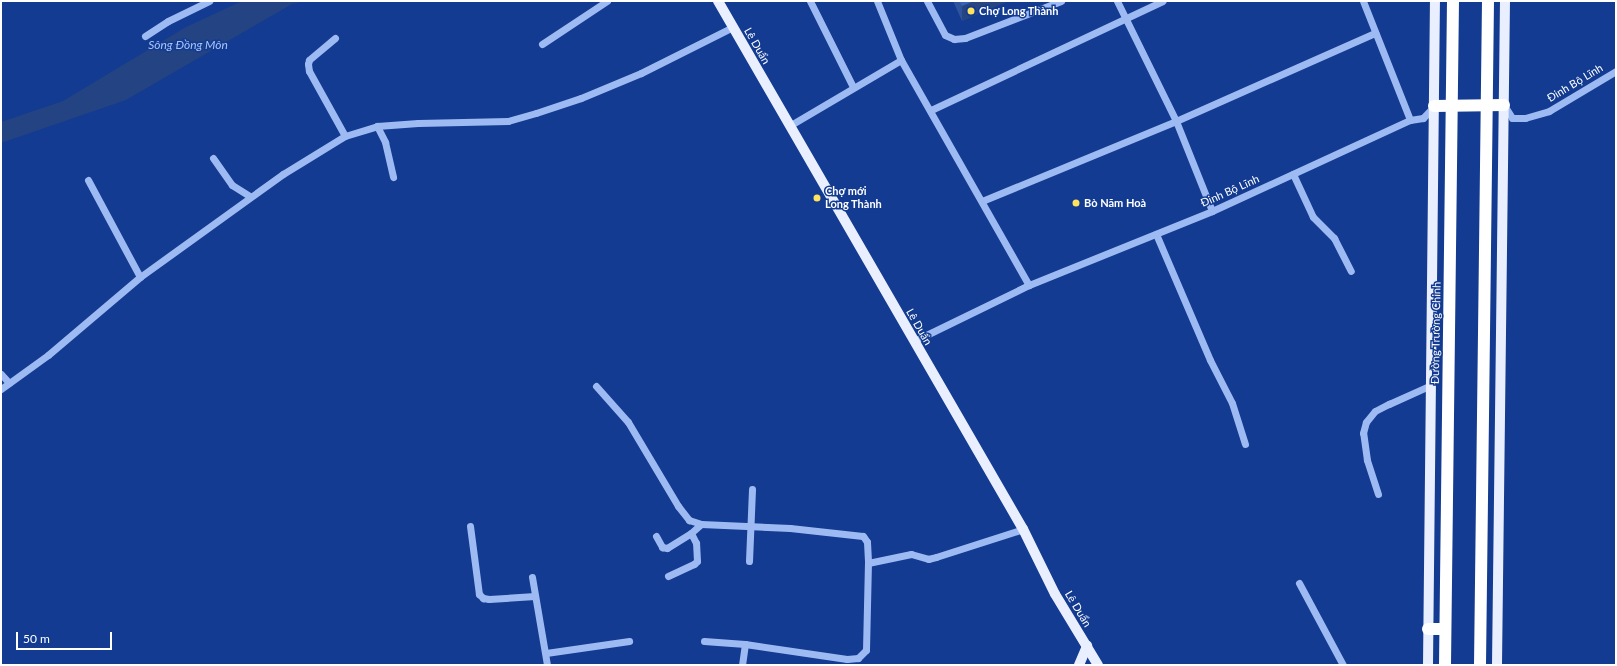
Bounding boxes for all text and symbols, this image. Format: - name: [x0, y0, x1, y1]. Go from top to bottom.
- place label: Chợ Long Thành: [979, 4, 1059, 18]
- marker: Chợ Long Thành: [966, 6, 976, 16]
- street label: Lê Duẩn: [741, 25, 773, 67]
- water label: Sông Đồng Môn: [148, 38, 228, 52]
- street label: Đinh Bộ Lĩnh: [1545, 61, 1605, 105]
- street label: Đinh Bộ Lĩnh: [1199, 172, 1261, 210]
- place label: Chợ mới Long Thành: [825, 185, 882, 211]
- marker: Chợ mới Long Thành: [812, 193, 822, 203]
- place label: Bò Năm Hoà: [1084, 196, 1146, 210]
- marker: Bò Năm Hoà: [1071, 198, 1081, 208]
- street label: Đường Trường Chinh: [1429, 282, 1443, 384]
- street label: Lê Duẩn: [903, 306, 935, 348]
- street label: Lê Duẩn: [1062, 589, 1094, 629]
- scale bar: [18, 624, 114, 650]
- text: 50 m: [23, 631, 50, 646]

